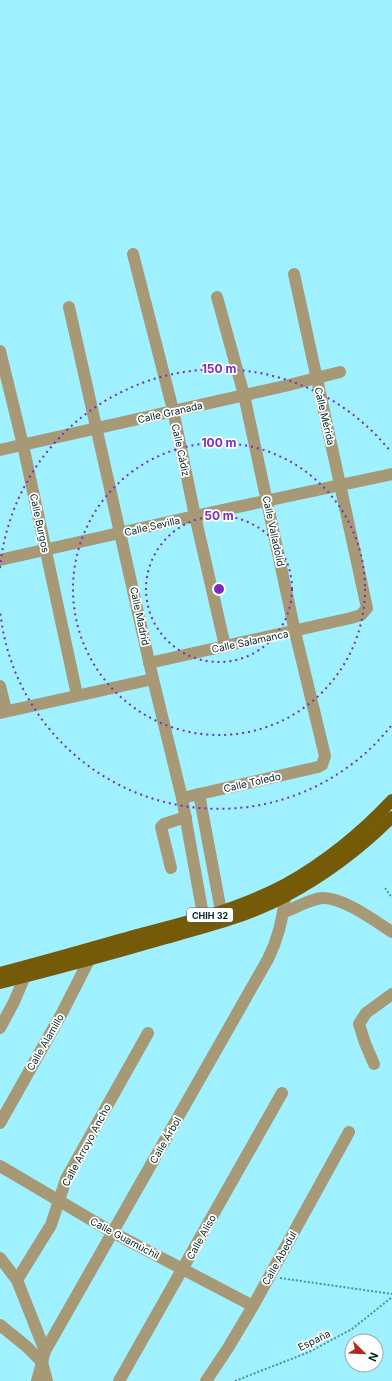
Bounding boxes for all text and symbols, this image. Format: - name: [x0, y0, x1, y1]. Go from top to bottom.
- text: 150 m: [202, 361, 236, 376]
- street label: Calle Mérida: [312, 386, 338, 446]
- street label: Calle Granada: [136, 399, 204, 425]
- street label: Calle Cádiz: [170, 423, 192, 477]
- text: 100 m: [201, 435, 237, 450]
- street label: Calle Burgos: [28, 492, 52, 554]
- street label: Calle Valladolid: [261, 495, 287, 567]
- text: 50 m: [204, 508, 234, 523]
- street label: Calle Sevilla: [123, 514, 181, 538]
- centre of rings: [212, 582, 226, 596]
- street label: Calle Madrid: [128, 586, 152, 646]
- street label: Calle Salamanca: [211, 627, 289, 655]
- street label: Calle Toledo: [222, 770, 282, 794]
- road number: CHIH 32: [187, 908, 233, 922]
- street label: Calle Alamillo: [24, 1012, 66, 1072]
- street label: Calle Arroyo Ancho: [59, 1102, 113, 1188]
- street label: Calle Árbol: [146, 1114, 183, 1165]
- street label: Calle Aliso: [184, 1212, 218, 1262]
- street label: Calle Guamúchil: [88, 1215, 162, 1261]
- street label: Calle Abedul: [259, 1229, 299, 1287]
- street label: España: [296, 1327, 332, 1353]
- north arrow: [344, 1333, 384, 1373]
- text: N: [365, 1350, 381, 1364]

